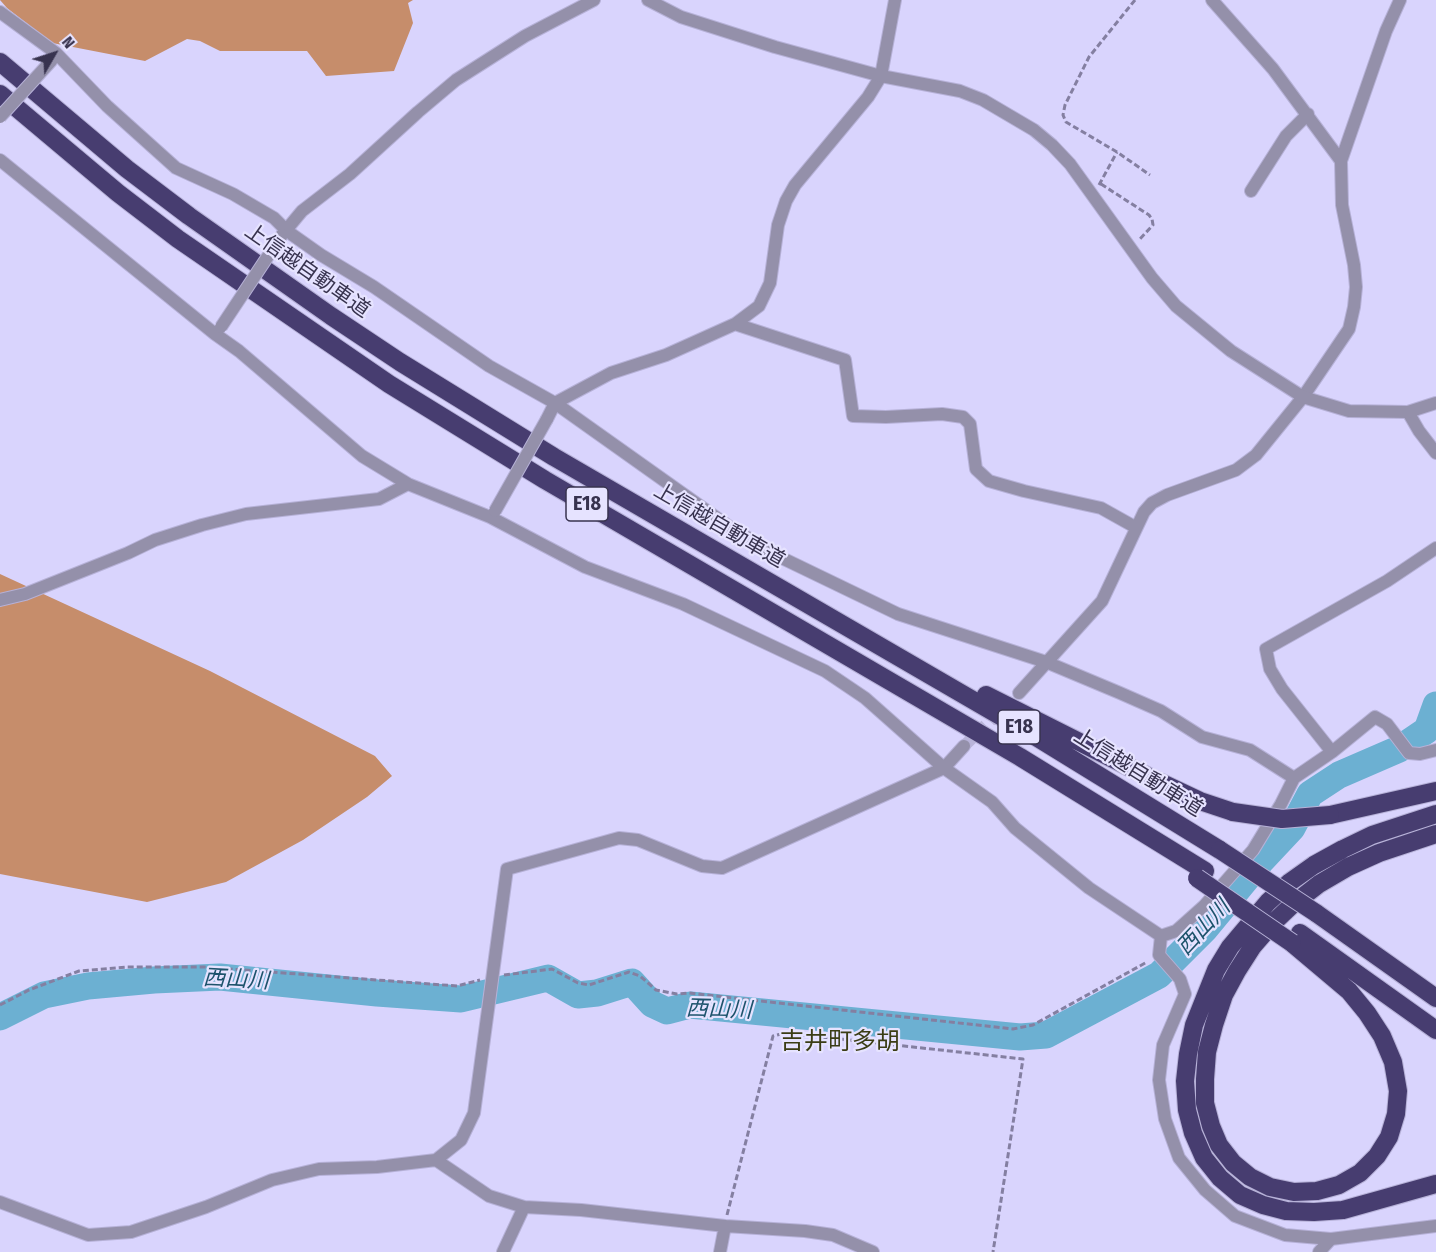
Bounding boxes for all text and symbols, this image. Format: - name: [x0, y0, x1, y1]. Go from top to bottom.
- north arrow: [24, 24, 84, 84]
- text: N: [58, 33, 79, 52]
- street label: 上信越自動車道: [240, 219, 374, 323]
- street label: 上信越自動車道: [649, 478, 789, 574]
- road number: E18: [566, 487, 608, 521]
- road number: E18: [998, 710, 1040, 744]
- street label: 上信越自動車道: [1069, 723, 1207, 823]
- water label: 西山川: [1172, 895, 1236, 961]
- water label: 西山川: [202, 965, 270, 995]
- water label: 西山川: [686, 996, 752, 1024]
- district label: 吉井町多胡: [780, 1028, 900, 1056]

